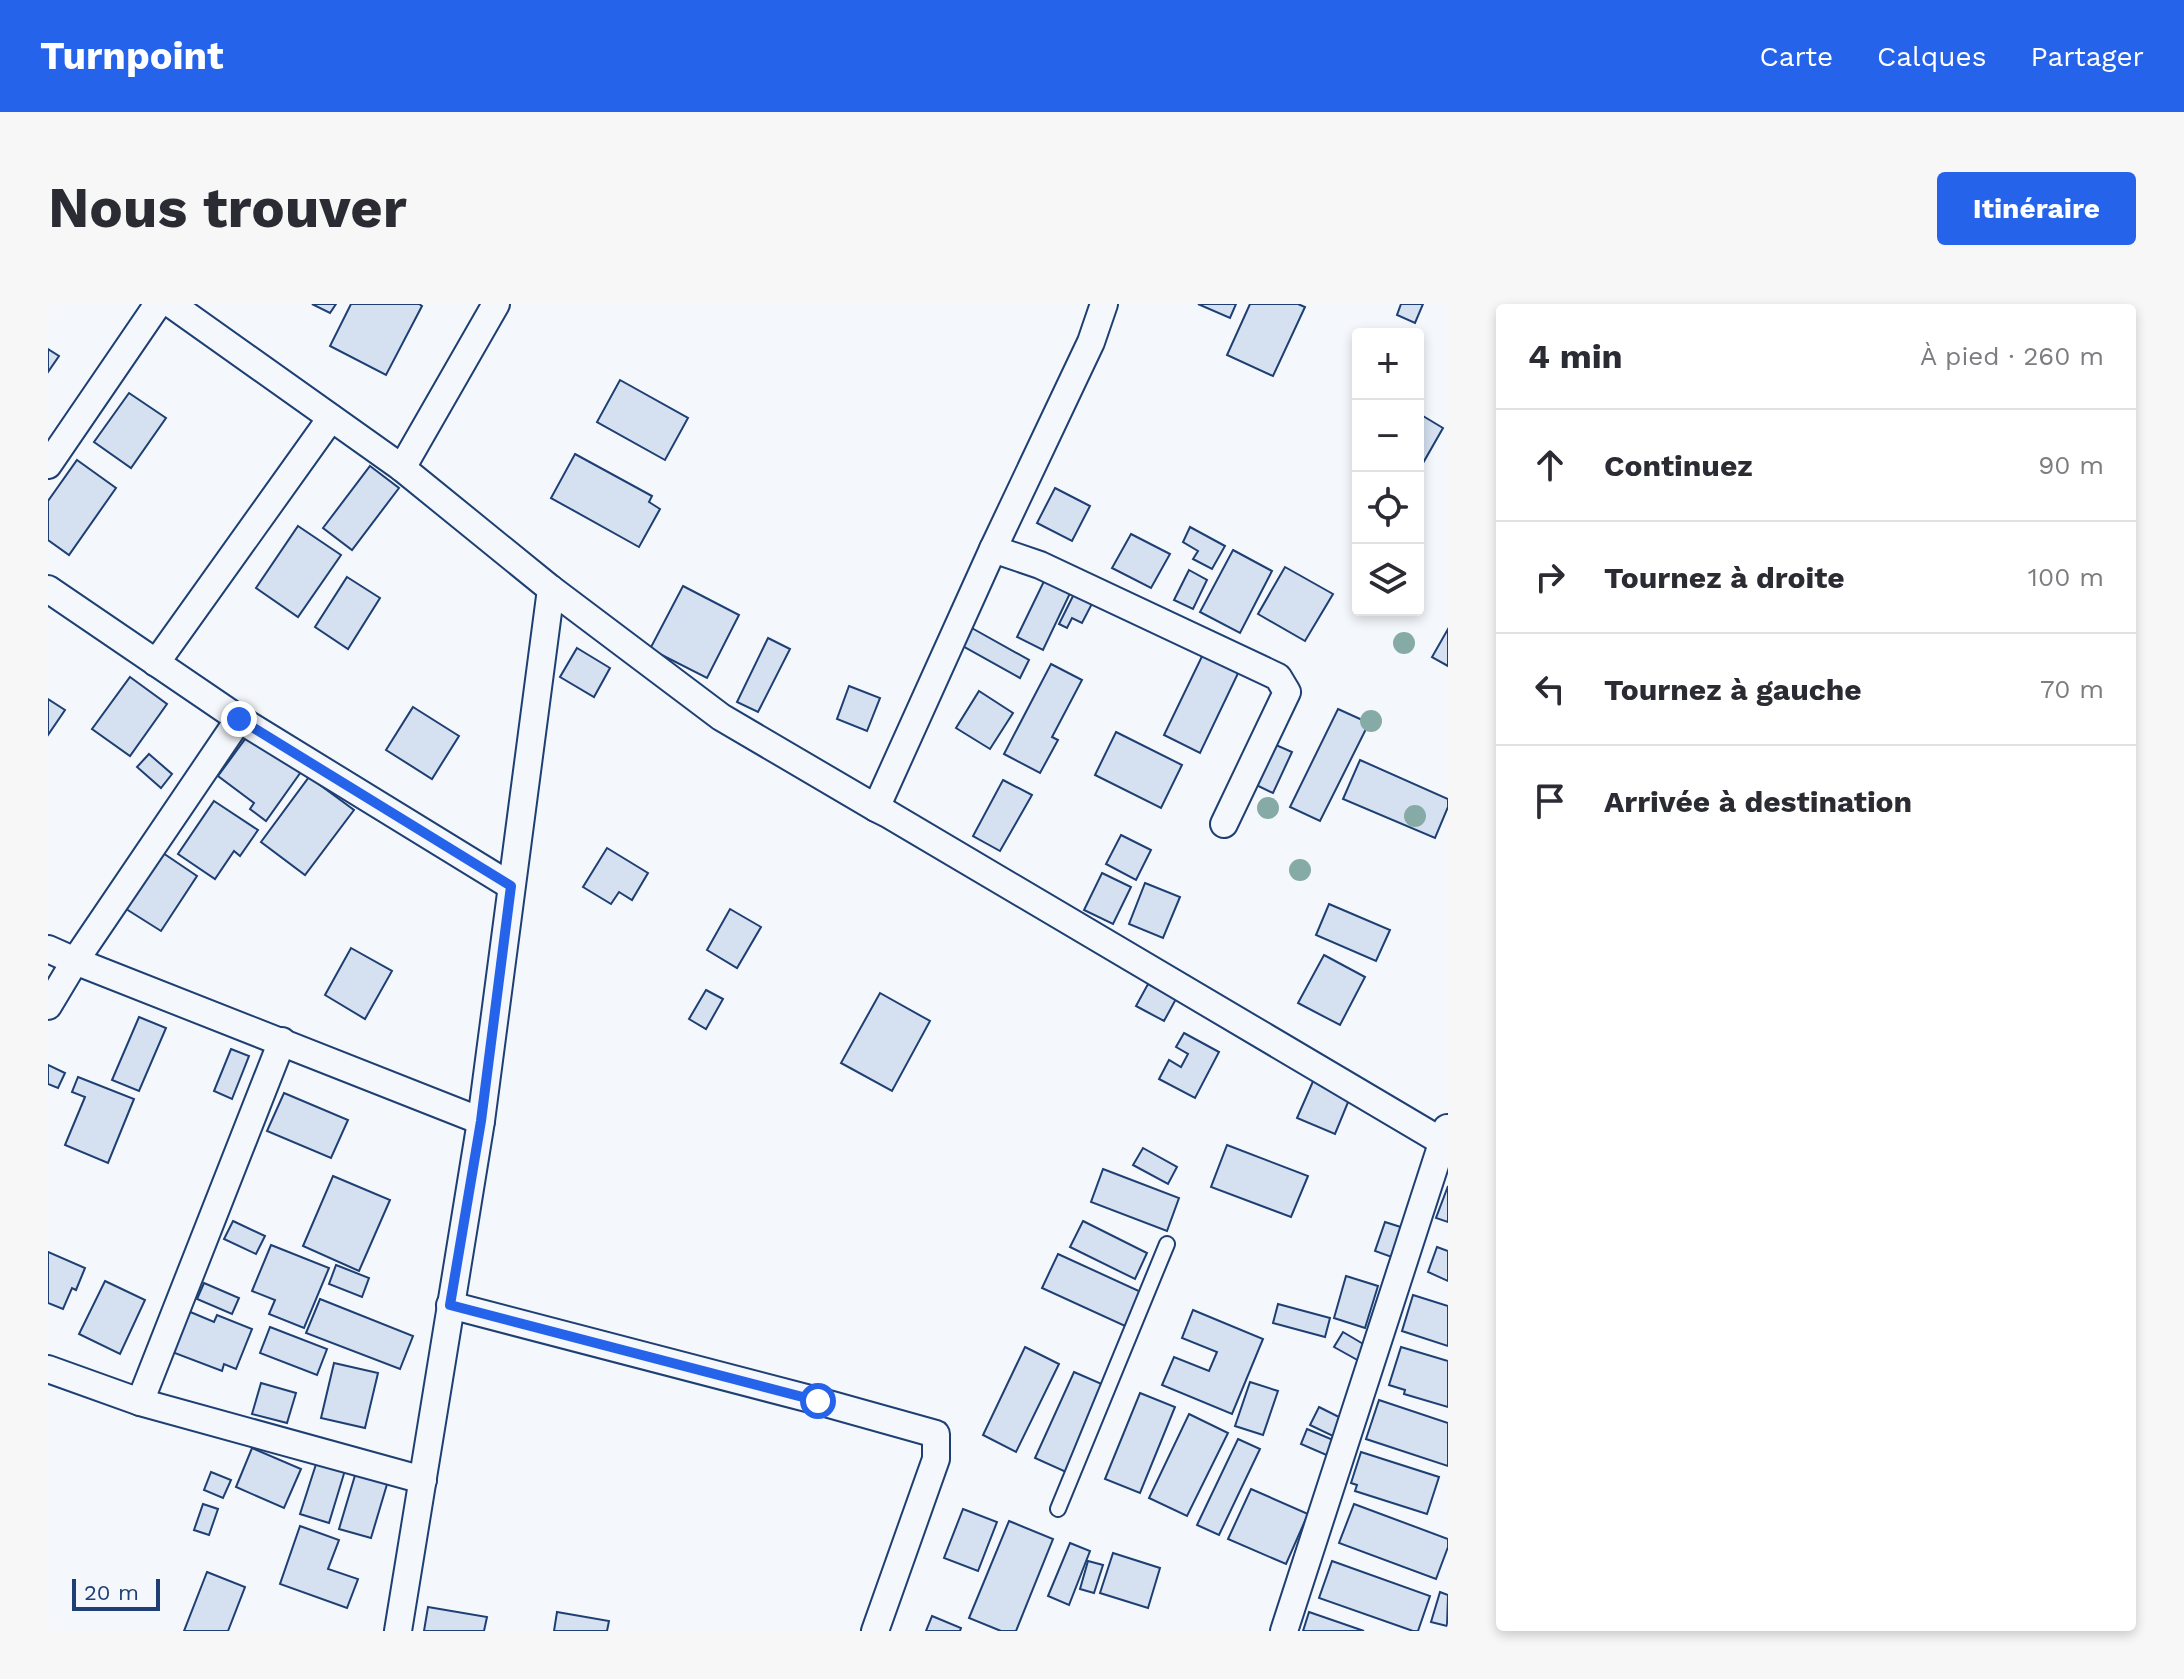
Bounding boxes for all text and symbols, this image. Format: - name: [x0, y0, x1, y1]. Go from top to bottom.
- text: Turnpoint: [40, 34, 224, 78]
- text: Carte: [1760, 40, 1833, 73]
- text: Calques: [1877, 40, 1986, 73]
- text: Partager: [2030, 40, 2144, 73]
- button: Itinéraire: [1937, 172, 2136, 245]
- text: Nous trouver: [48, 175, 407, 241]
- map controls: [1352, 328, 1424, 616]
- button: +: [1352, 328, 1424, 400]
- text: 4 min: [1528, 336, 1623, 376]
- text: À pied · 260 m: [1920, 341, 2104, 371]
- button: −: [1352, 400, 1424, 472]
- icon: ahead: [1528, 443, 1572, 487]
- text: Continuez: [1604, 448, 1753, 483]
- text: 90 m: [2038, 450, 2104, 480]
- button: locate: [1352, 472, 1424, 544]
- button: layers: [1352, 544, 1424, 616]
- icon: right: [1528, 555, 1572, 599]
- text: Tournez à droite: [1604, 560, 1845, 595]
- text: 100 m: [2028, 562, 2104, 592]
- icon: left: [1528, 667, 1572, 711]
- text: Tournez à gauche: [1604, 672, 1862, 707]
- text: 70 m: [2040, 674, 2104, 704]
- route end: [221, 701, 257, 737]
- icon: arrive: [1528, 779, 1572, 823]
- text: Arrivée à destination: [1604, 784, 1912, 819]
- route start: [800, 1383, 836, 1419]
- scale bar: [72, 1575, 160, 1611]
- text: 20 m: [84, 1580, 139, 1605]

